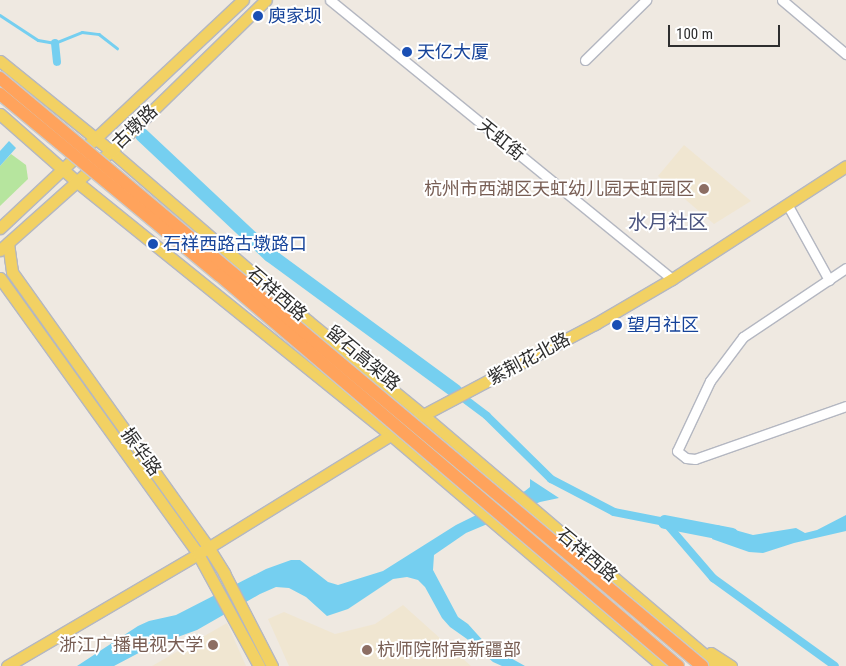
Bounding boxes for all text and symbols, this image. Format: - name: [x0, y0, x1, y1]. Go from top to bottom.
- place label: 庾家坝: [268, 5, 322, 27]
- marker: 庾家坝: [252, 10, 264, 22]
- scale bar: [671, 15, 784, 47]
- text: 100 m: [676, 25, 713, 43]
- place label: 天亿大厦: [417, 41, 489, 63]
- marker: 天亿大厦: [401, 46, 413, 58]
- street label: 古墩路: [108, 100, 162, 154]
- street label: 天虹街: [473, 115, 529, 165]
- place label: 杭州市西湖区天虹幼儿园天虹园区: [424, 178, 694, 200]
- marker: 杭州市西湖区天虹幼儿园天虹园区: [698, 183, 710, 195]
- district label: 水月社区: [628, 210, 708, 234]
- place label: 石祥西路古墩路口: [163, 233, 307, 255]
- marker: 石祥西路古墩路口: [147, 238, 159, 250]
- street label: 石祥西路: [243, 262, 311, 326]
- place label: 望月社区: [627, 314, 699, 336]
- marker: 望月社区: [611, 319, 623, 331]
- street label: 留石高架路: [322, 321, 404, 395]
- street label: 紫荆花北路: [484, 328, 574, 390]
- street label: 振华路: [116, 424, 166, 480]
- street label: 石祥西路: [552, 524, 622, 586]
- place label: 浙江广播电视大学: [59, 634, 203, 656]
- marker: 浙江广播电视大学: [207, 639, 219, 651]
- place label: 杭师院附高新疆部: [377, 639, 521, 661]
- marker: 杭师院附高新疆部: [361, 644, 373, 656]

